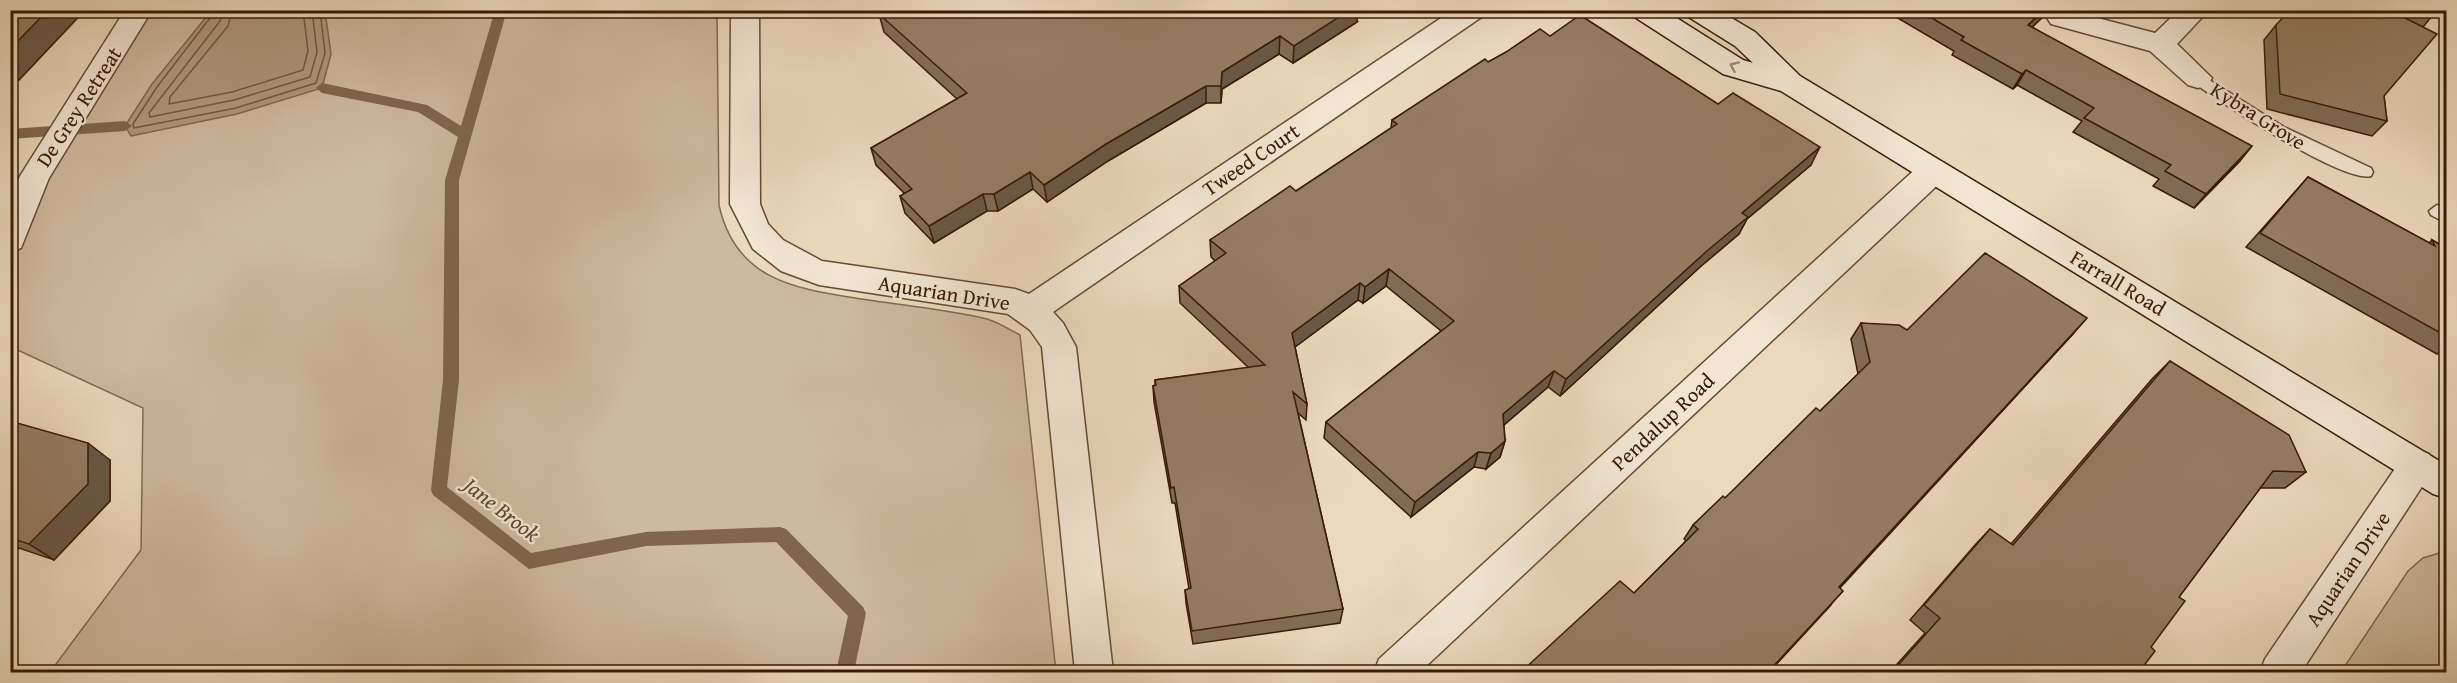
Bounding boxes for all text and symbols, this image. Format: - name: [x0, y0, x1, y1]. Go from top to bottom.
- street label: De Grey Retreat: [28, 40, 129, 173]
- one-way arrow: [1730, 61, 1741, 73]
- street label: Kybra Grove: [2204, 74, 2312, 157]
- street label: Tweed Court: [1196, 115, 1306, 204]
- street label: Farrall Road: [2065, 242, 2173, 324]
- street label: Aquarian Drive: [876, 267, 1012, 318]
- street label: Pendalup Road: [1604, 365, 1722, 478]
- water label: Jane Brook: [454, 467, 548, 550]
- street label: Aquarian Drive: [2298, 505, 2398, 633]

